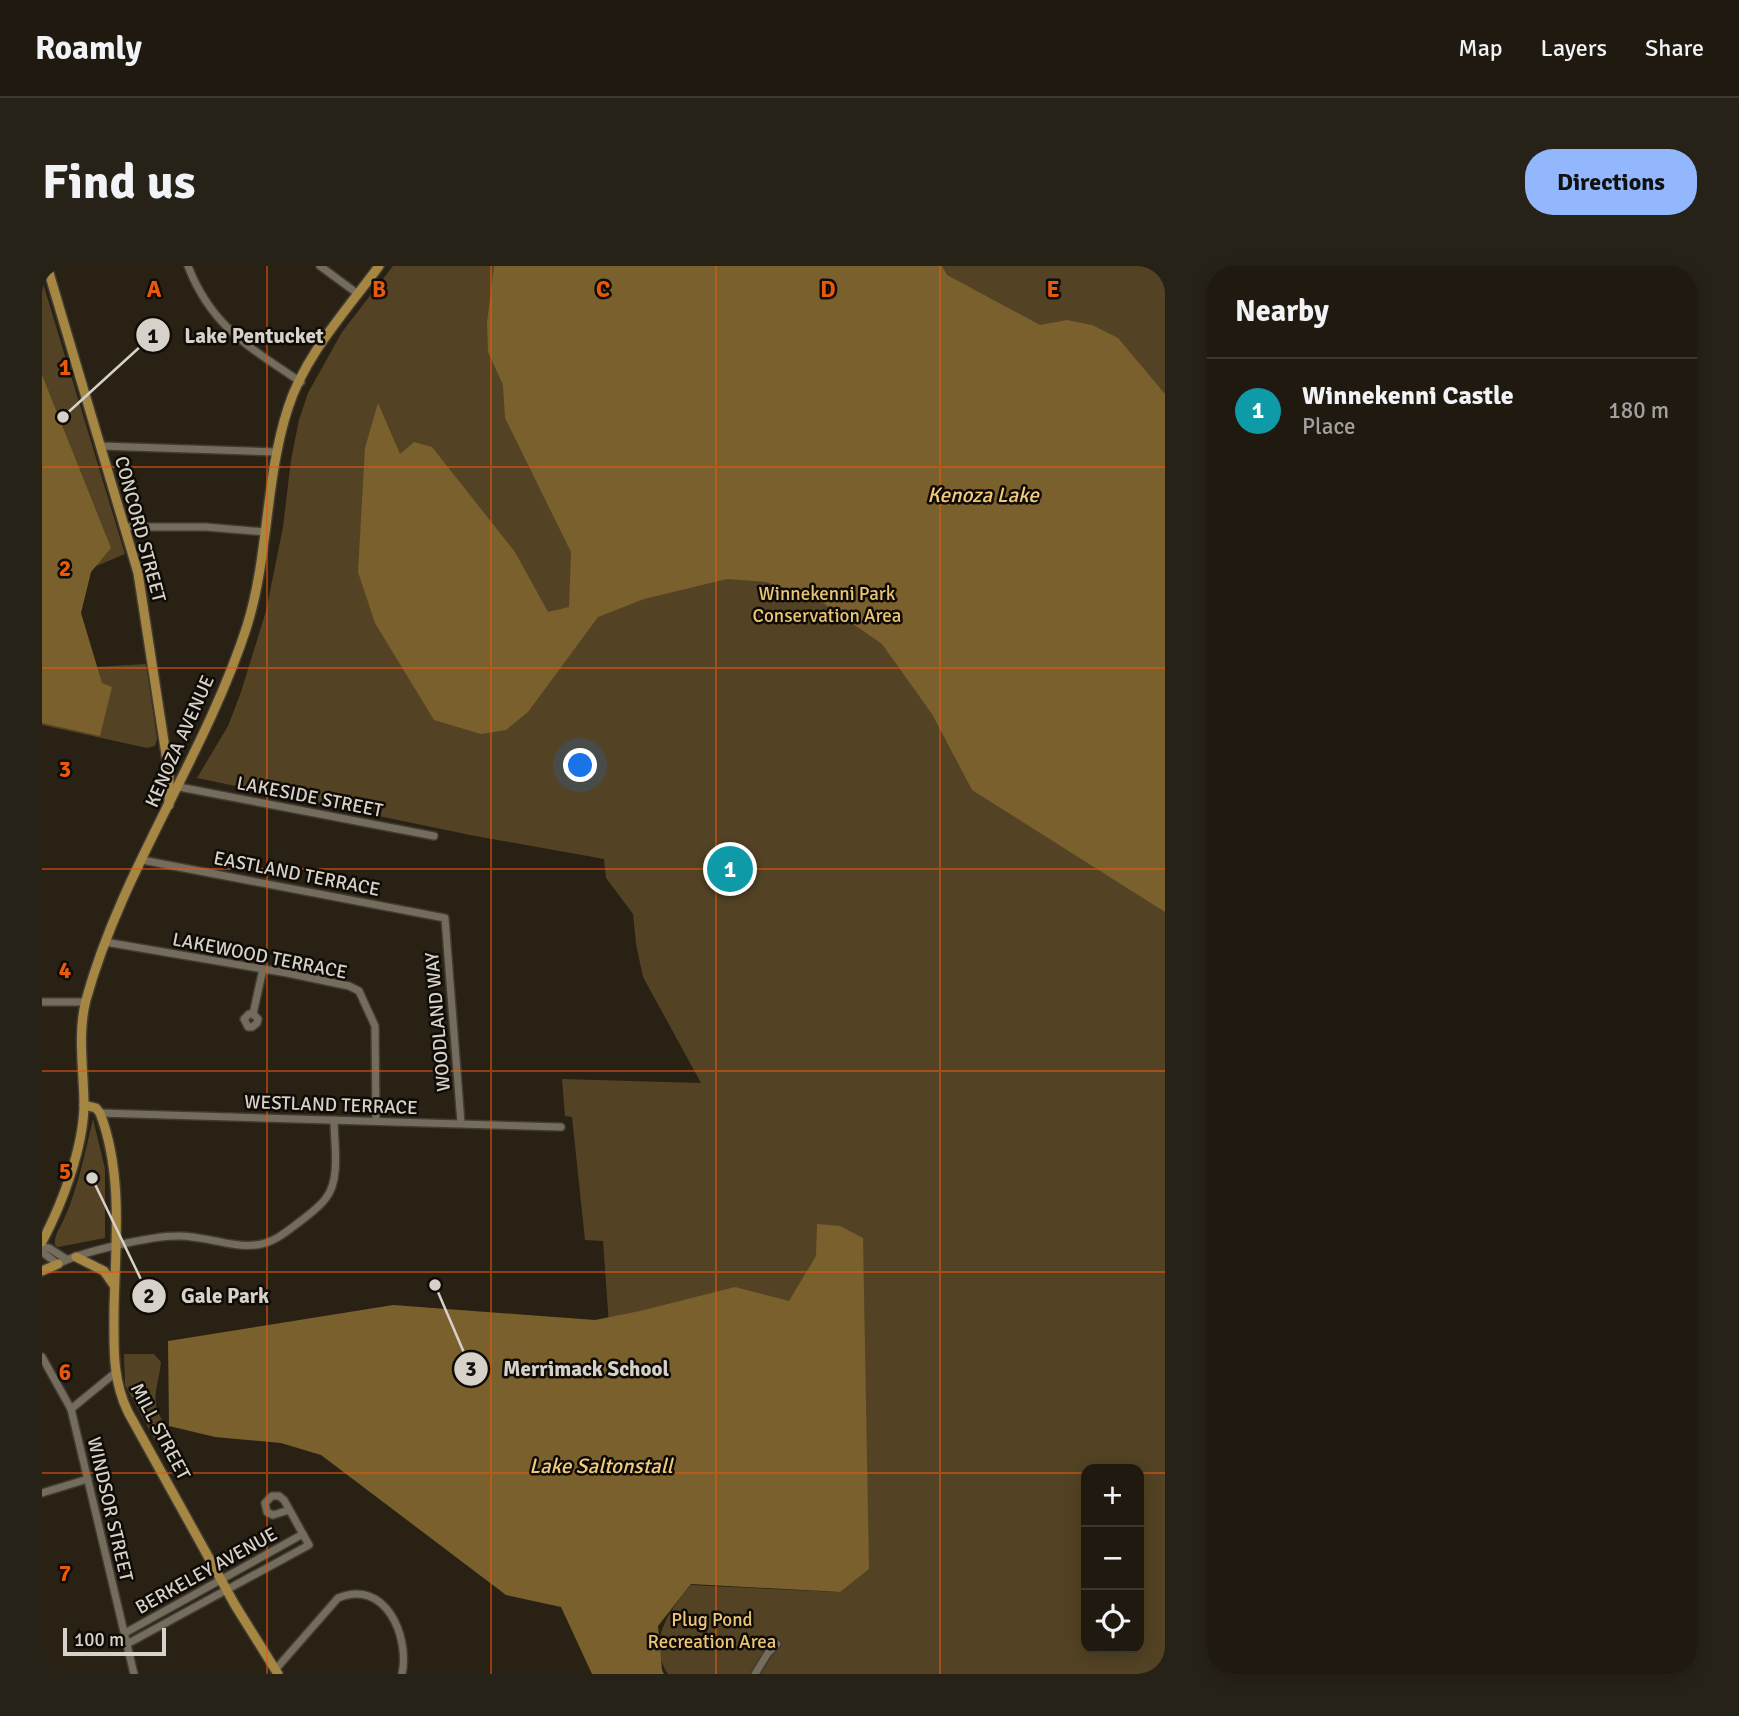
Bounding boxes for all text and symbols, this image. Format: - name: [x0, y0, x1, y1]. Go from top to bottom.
- text: Roamly: [35, 28, 142, 69]
- text: Map: [1458, 33, 1503, 63]
- text: Layers: [1541, 33, 1607, 63]
- text: Share: [1645, 33, 1704, 63]
- button: Directions: [1525, 149, 1697, 215]
- text: Find us: [42, 152, 195, 212]
- text: A: [147, 275, 162, 304]
- text: B: [372, 275, 386, 304]
- text: C: [596, 275, 610, 304]
- text: D: [820, 275, 836, 304]
- text: E: [1046, 275, 1060, 304]
- text: Nearby: [1235, 293, 1329, 330]
- callout: Lake Pentucket: [135, 314, 338, 356]
- text: 1: [147, 323, 159, 349]
- text: Lake Pentucket: [184, 323, 324, 349]
- text: 1: [59, 353, 71, 382]
- text: Winnekenni Castle: [1302, 380, 1514, 412]
- text: 1: [1252, 396, 1264, 425]
- text: 180 m: [1608, 396, 1669, 425]
- text: Place: [1302, 412, 1356, 441]
- street label: CONCORD STREET: [109, 454, 171, 606]
- water label: Kenoza Lake: [927, 482, 1040, 508]
- text: 2: [59, 554, 71, 583]
- park label: Winnekenni Park Conservation Area: [753, 582, 901, 628]
- street label: KENOZA AVENUE: [140, 672, 220, 811]
- your location: [563, 748, 597, 782]
- text: 3: [59, 755, 71, 784]
- street label: LAKESIDE STREET: [235, 771, 386, 823]
- pin: 1: [707, 843, 753, 895]
- street label: EASTLAND TERRACE: [212, 846, 382, 902]
- street label: LAKEWOOD TERRACE: [170, 927, 349, 985]
- street label: WOODLAND WAY: [420, 951, 456, 1093]
- text: 4: [59, 956, 71, 985]
- street label: WESTLAND TERRACE: [244, 1090, 418, 1120]
- text: 5: [59, 1157, 71, 1186]
- callout: Gale Park: [132, 1275, 282, 1317]
- text: 2: [143, 1283, 155, 1309]
- text: Gale Park: [181, 1283, 269, 1309]
- callout: Merrimack School: [454, 1348, 683, 1390]
- text: 3: [465, 1356, 477, 1382]
- text: Merrimack School: [503, 1356, 669, 1382]
- text: 6: [59, 1358, 71, 1387]
- street label: MILL STREET: [125, 1379, 196, 1485]
- street label: WINDSOR STREET: [82, 1435, 138, 1584]
- water label: Lake Saltonstall: [529, 1453, 675, 1479]
- map controls: [1081, 1464, 1144, 1653]
- button: +: [1081, 1464, 1144, 1527]
- street label: BERKELEY AVENUE: [131, 1522, 282, 1620]
- button: −: [1081, 1527, 1144, 1590]
- text: 7: [59, 1559, 71, 1588]
- button: locate: [1081, 1590, 1144, 1653]
- park label: Plug Pond Recreation Area: [648, 1608, 776, 1654]
- scale bar: [63, 1625, 166, 1657]
- text: 100 m: [74, 1628, 124, 1652]

